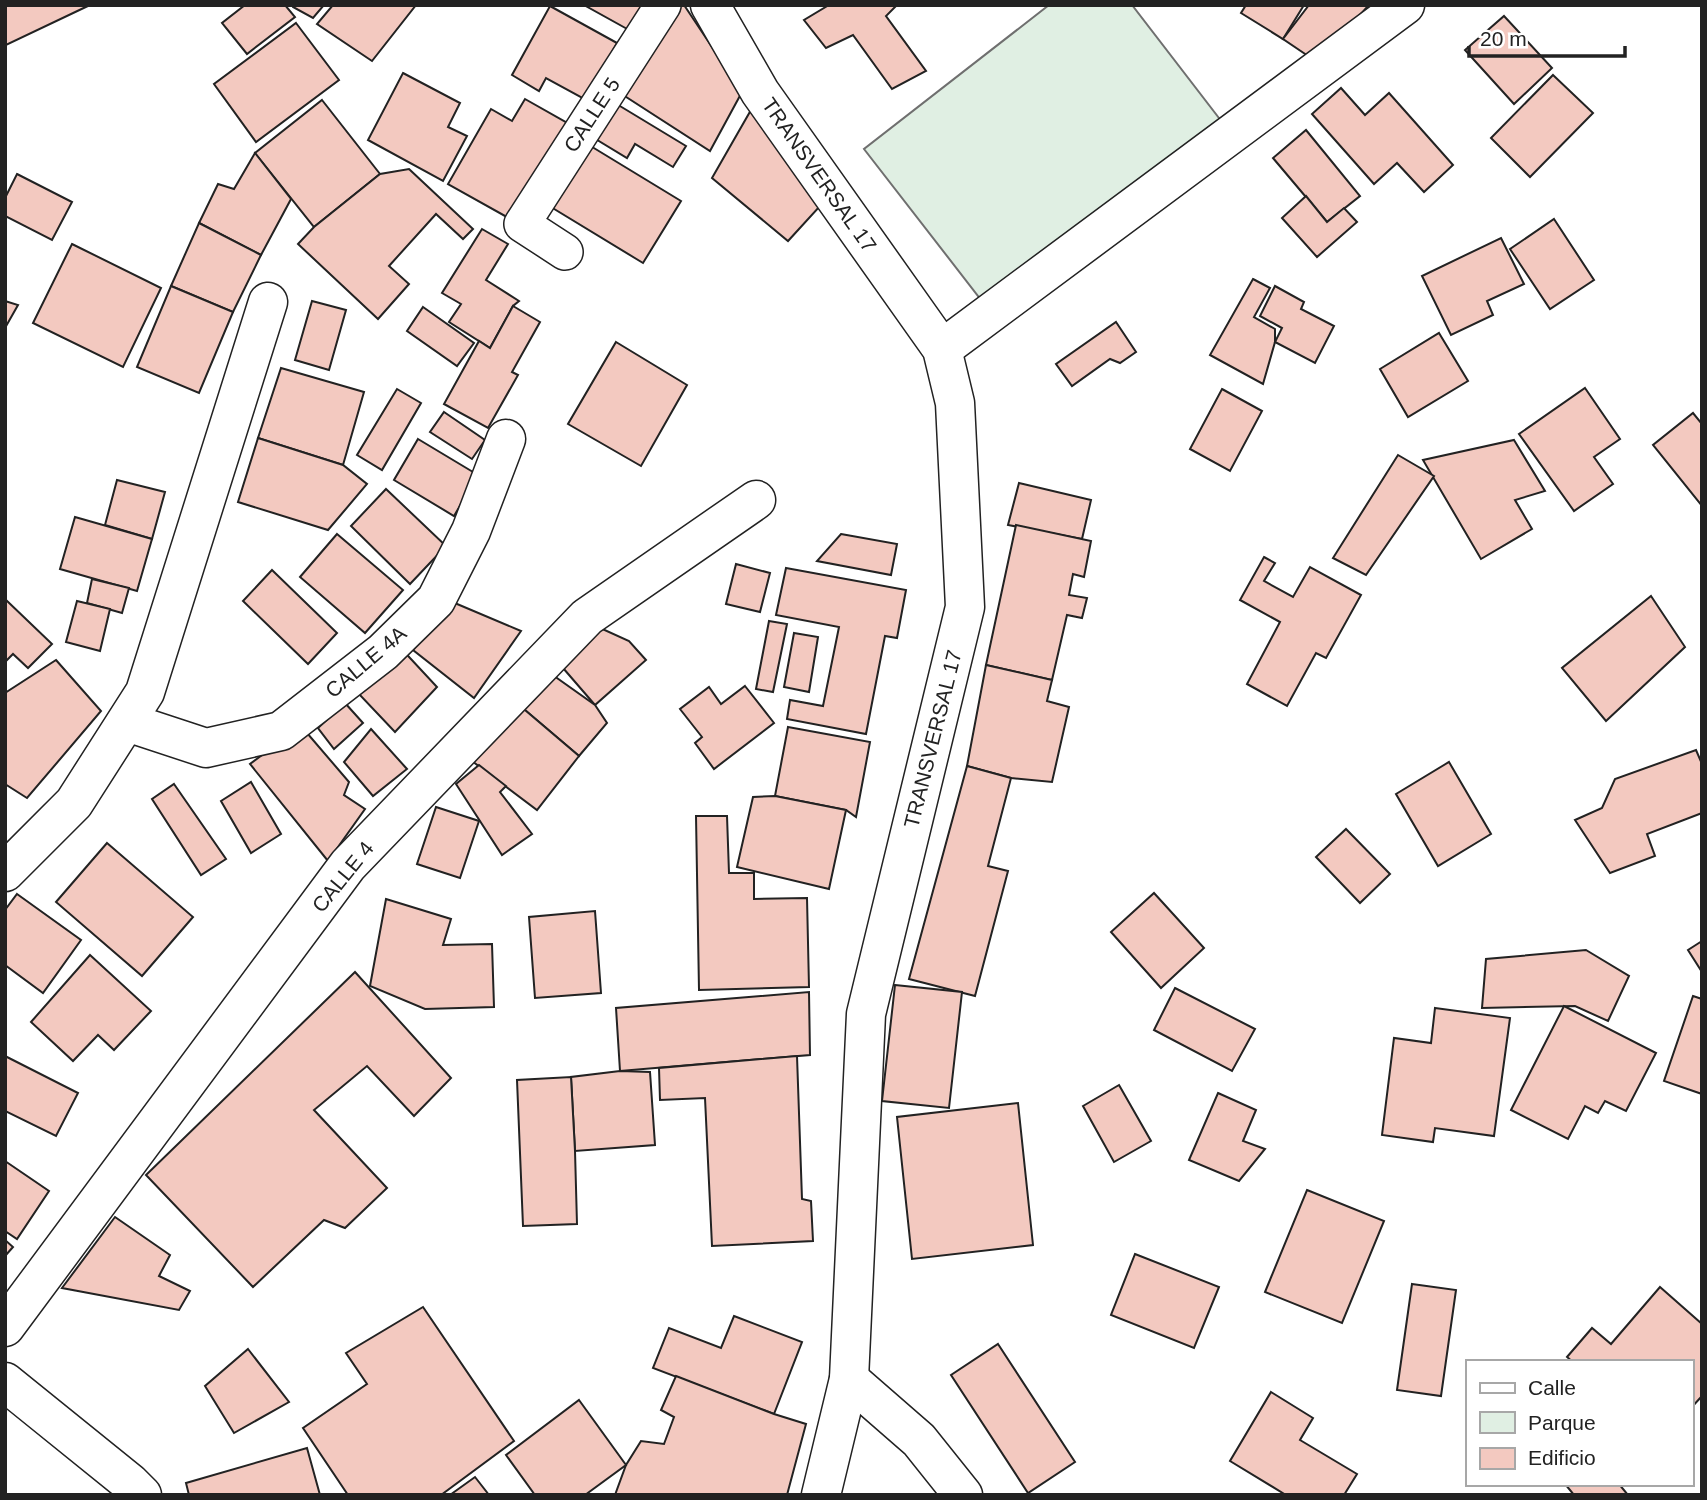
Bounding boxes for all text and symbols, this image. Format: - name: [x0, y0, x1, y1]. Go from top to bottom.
- scale bar: [1469, 14, 1625, 58]
- text: 20 m: [1480, 27, 1527, 50]
- street label: CALLE 5: [559, 73, 624, 156]
- street label: TRANSVERSAL 17: [758, 93, 881, 256]
- street label: CALLE 4A: [321, 621, 411, 702]
- street label: TRANSVERSAL 17: [899, 648, 966, 830]
- street label: CALLE 4: [307, 837, 378, 917]
- legend: [1466, 1360, 1693, 1486]
- text: Calle: [1528, 1376, 1576, 1399]
- text: Parque: [1528, 1411, 1596, 1434]
- text: Edificio: [1528, 1446, 1596, 1469]

